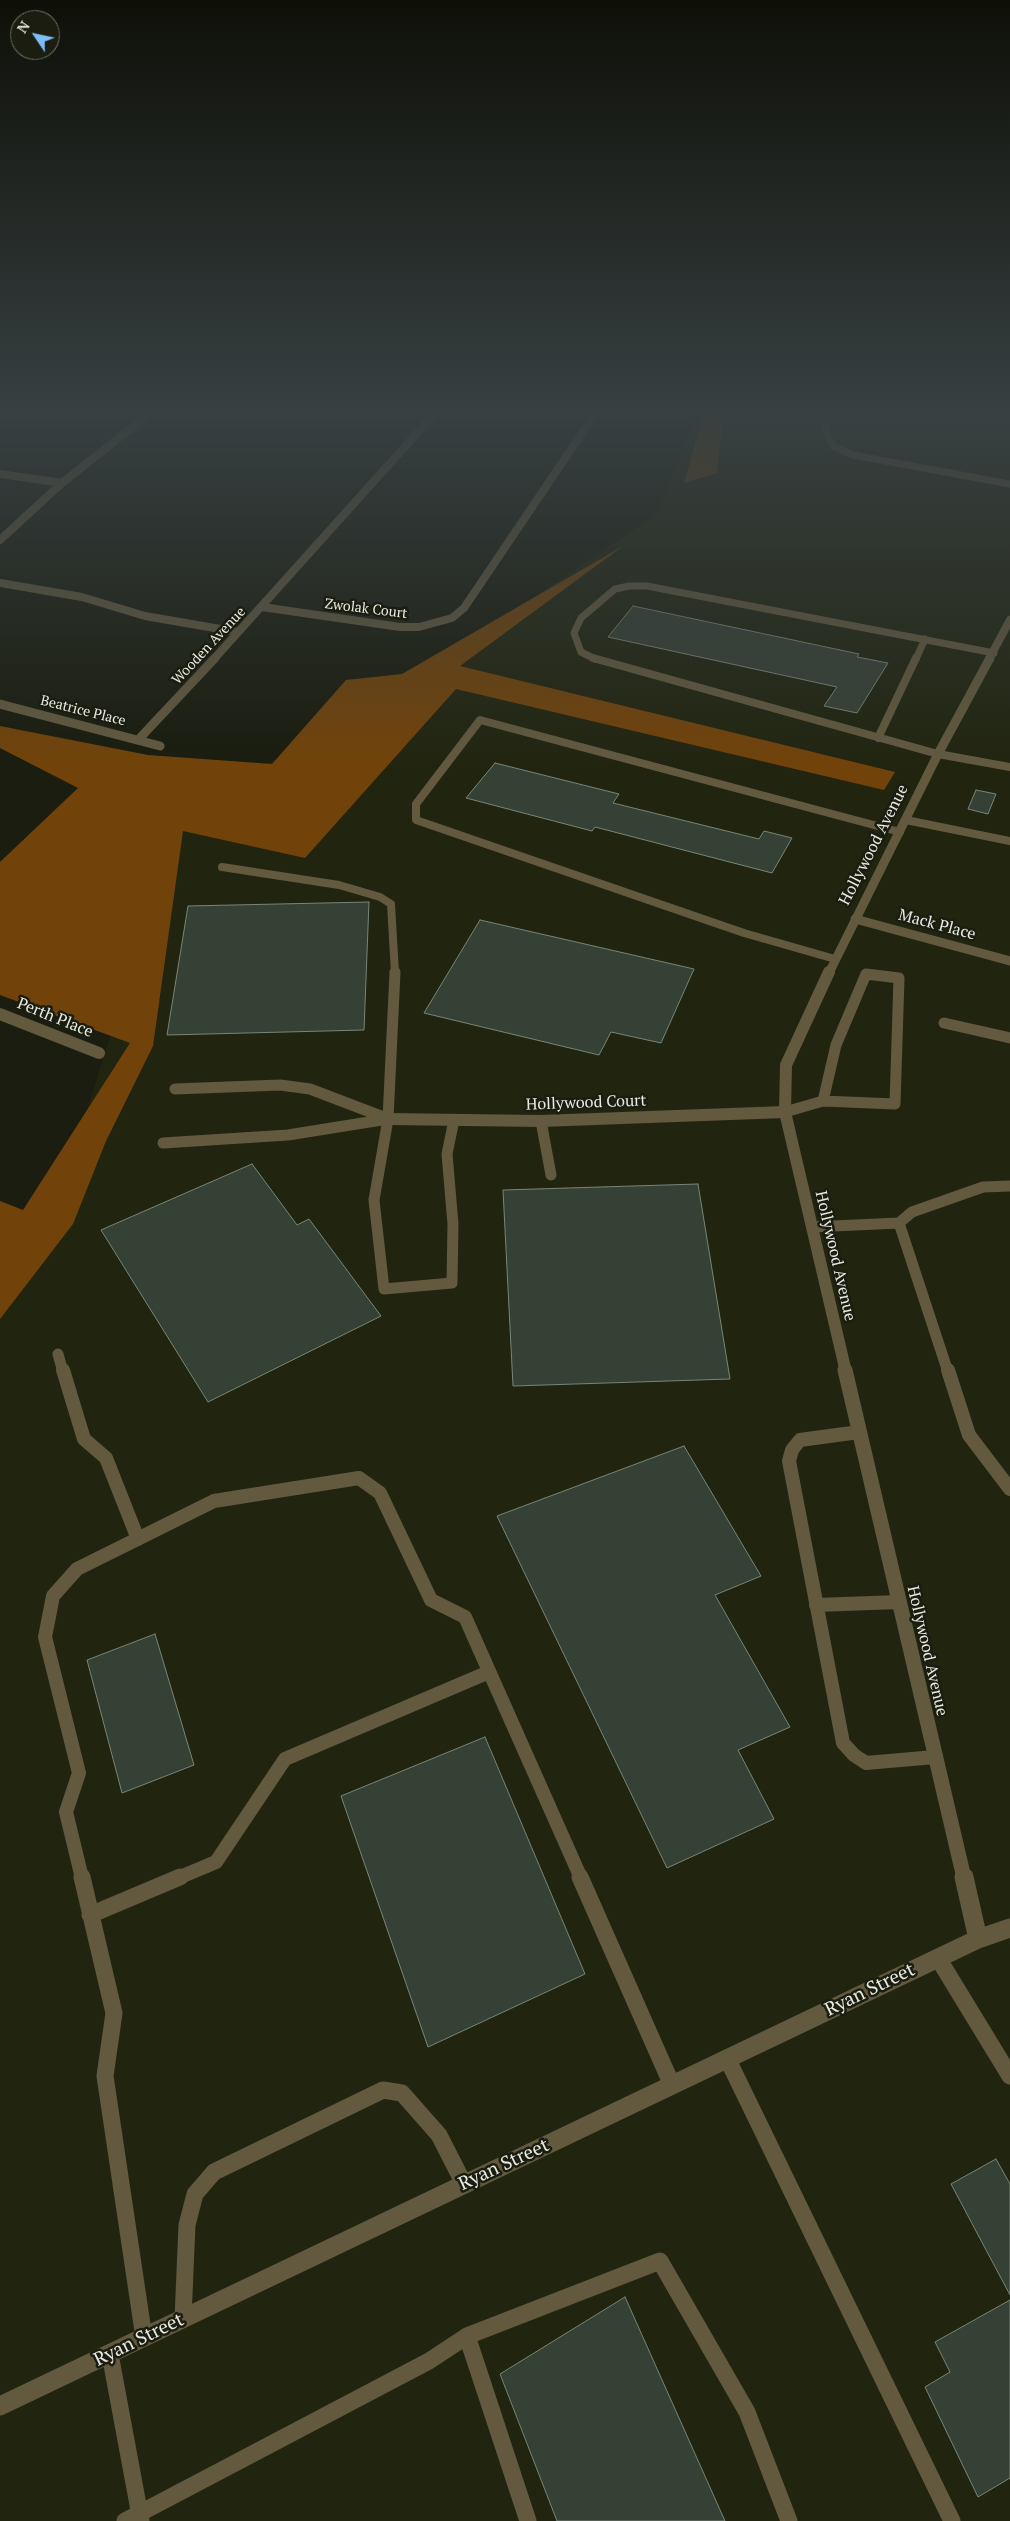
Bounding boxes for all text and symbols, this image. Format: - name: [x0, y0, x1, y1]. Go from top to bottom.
- north arrow: [10, 10, 60, 60]
- text: N: [12, 17, 34, 37]
- street label: Zwolak Court: [324, 596, 408, 622]
- street label: Wooden Avenue: [169, 604, 249, 688]
- street label: Beatrice Place: [39, 692, 127, 730]
- street label: Hollywood Avenue: [835, 781, 913, 909]
- street label: Mack Place: [896, 905, 978, 945]
- street label: Perth Place: [14, 994, 96, 1042]
- street label: Hollywood Court: [525, 1091, 647, 1115]
- street label: Hollywood Avenue: [811, 1189, 859, 1323]
- street label: Hollywood Avenue: [903, 1584, 951, 1718]
- street label: Ryan Street: [821, 1958, 919, 2022]
- street label: Ryan Street: [455, 2134, 553, 2196]
- street label: Ryan Street: [90, 2308, 188, 2372]

